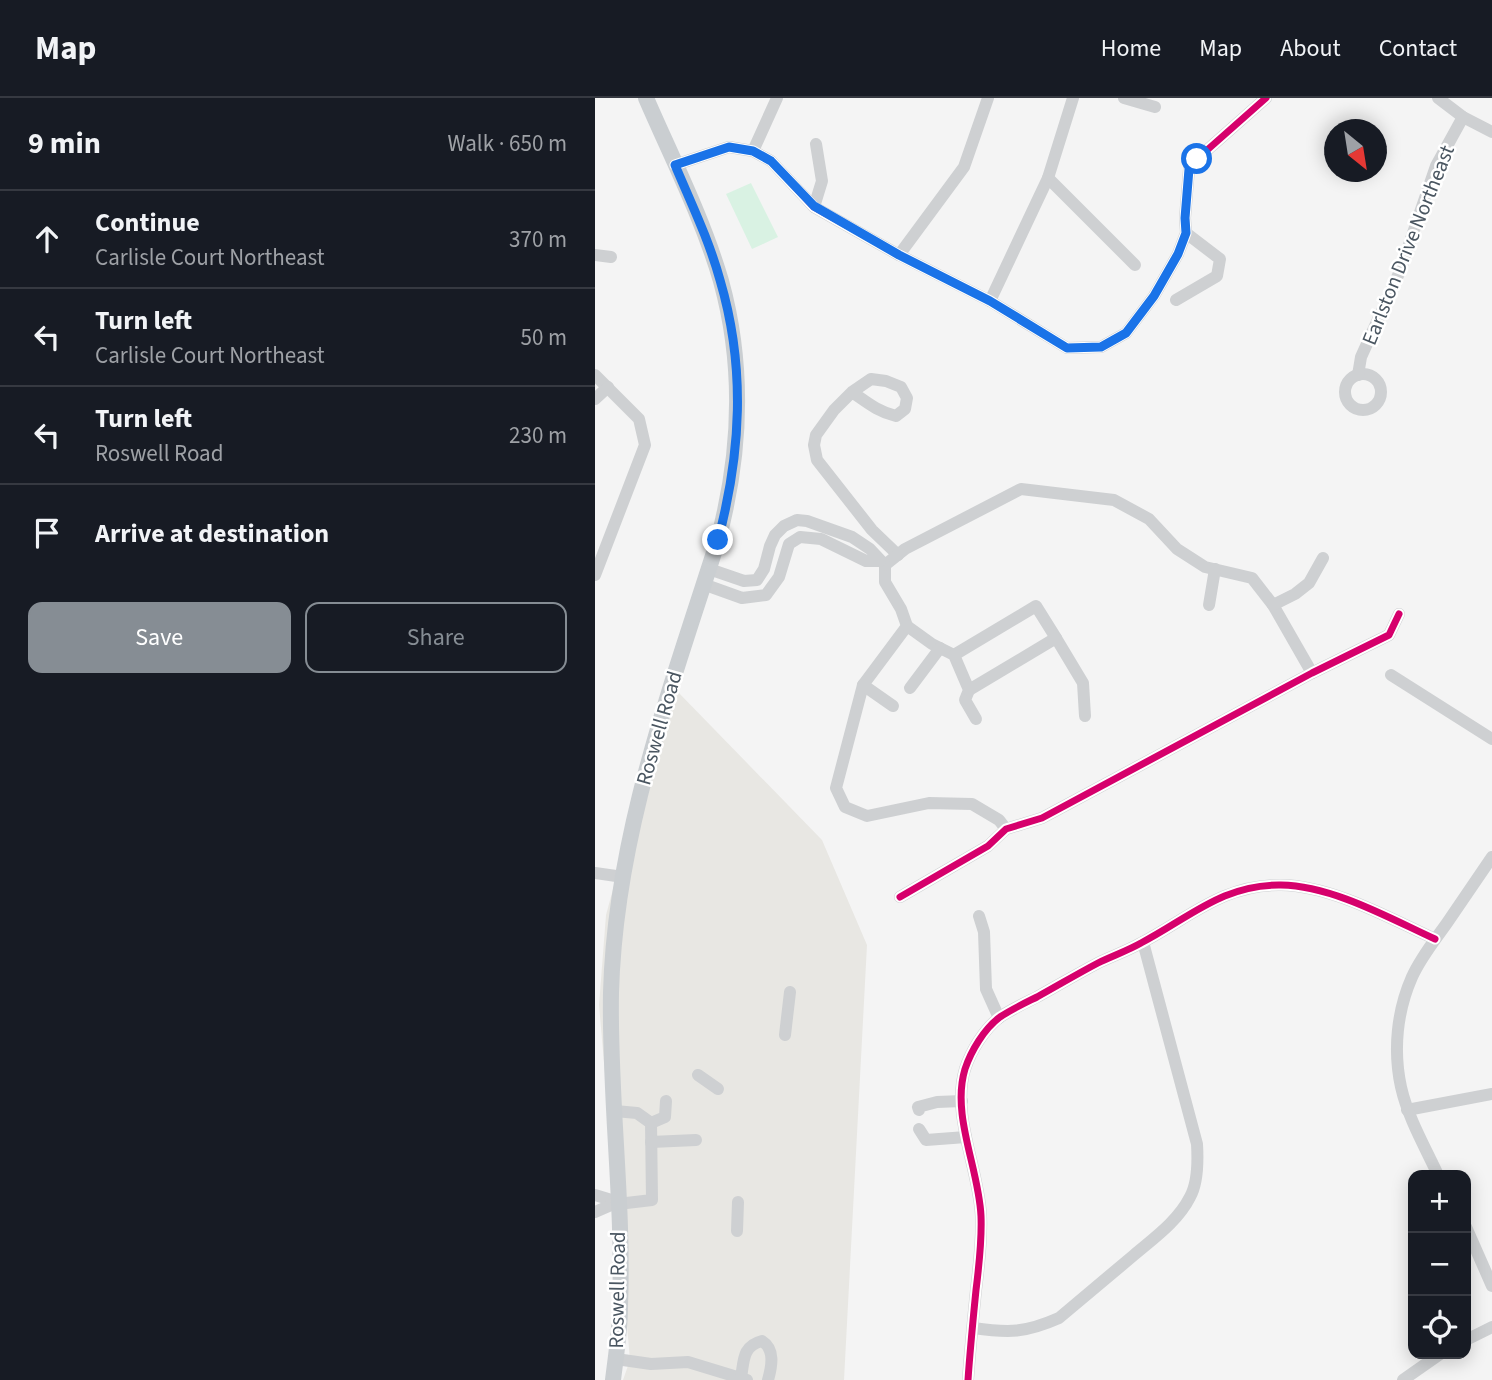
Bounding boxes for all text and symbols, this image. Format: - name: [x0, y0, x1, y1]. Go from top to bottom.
- text: Map: [35, 25, 96, 72]
- text: Home: [1101, 31, 1161, 66]
- text: Map: [1199, 31, 1242, 66]
- text: About: [1280, 31, 1341, 66]
- text: Contact: [1379, 31, 1457, 66]
- north arrow: [1324, 119, 1387, 182]
- text: 9 min: [28, 122, 101, 165]
- text: Walk · 650 m: [448, 127, 567, 160]
- street label: Earlston Drive Northeast: [1354, 141, 1462, 349]
- route start: [1181, 143, 1212, 174]
- text: Continue: [95, 204, 200, 241]
- icon: ahead: [28, 220, 66, 258]
- text: 370 m: [509, 223, 567, 256]
- text: Carlisle Court Northeast: [95, 241, 324, 274]
- text: Turn left: [95, 302, 192, 339]
- icon: left: [28, 318, 66, 356]
- text: 50 m: [520, 321, 567, 354]
- text: Carlisle Court Northeast: [95, 339, 324, 372]
- text: Turn left: [95, 400, 192, 437]
- icon: left: [28, 416, 66, 454]
- text: 230 m: [509, 419, 567, 452]
- text: Roswell Road: [95, 437, 223, 470]
- icon: arrive: [28, 514, 66, 552]
- text: Arrive at destination: [95, 515, 329, 552]
- route end: [702, 524, 733, 555]
- button: Save: [28, 602, 291, 673]
- button: Share: [305, 602, 567, 673]
- street label: Roswell Road: [628, 667, 690, 789]
- map controls: [1408, 1170, 1471, 1359]
- button: +: [1408, 1170, 1471, 1233]
- street label: Roswell Road: [601, 1231, 633, 1349]
- button: −: [1408, 1233, 1471, 1296]
- button: locate: [1408, 1296, 1471, 1359]

